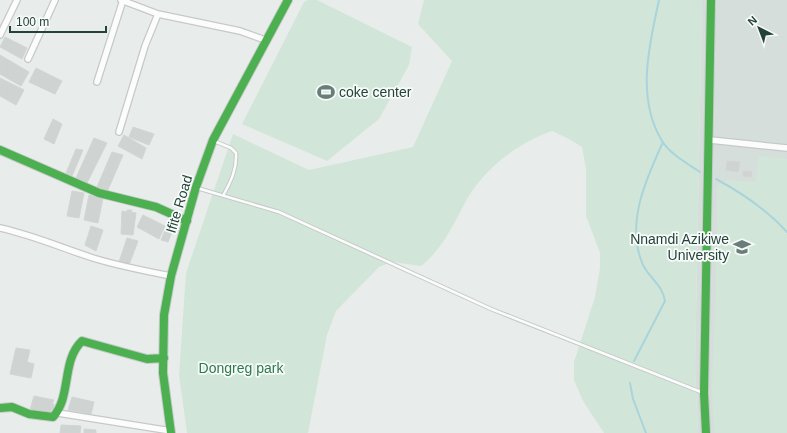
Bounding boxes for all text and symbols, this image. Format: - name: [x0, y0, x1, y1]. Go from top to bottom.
- scale bar: [10, 8, 106, 34]
- north arrow: [739, 8, 779, 48]
- text: N: [745, 13, 759, 28]
- text: 100 m: [16, 15, 49, 29]
- sports icon: coke center: [316, 82, 336, 102]
- place label: coke center: [339, 84, 412, 100]
- street label: Ifite Road: [163, 173, 195, 235]
- place label: Nnamdi Azikiwe University: [630, 231, 729, 263]
- school or university icon: Nnamdi Azikiwe University: [732, 237, 752, 257]
- park label: Dongreg park: [199, 360, 284, 376]

